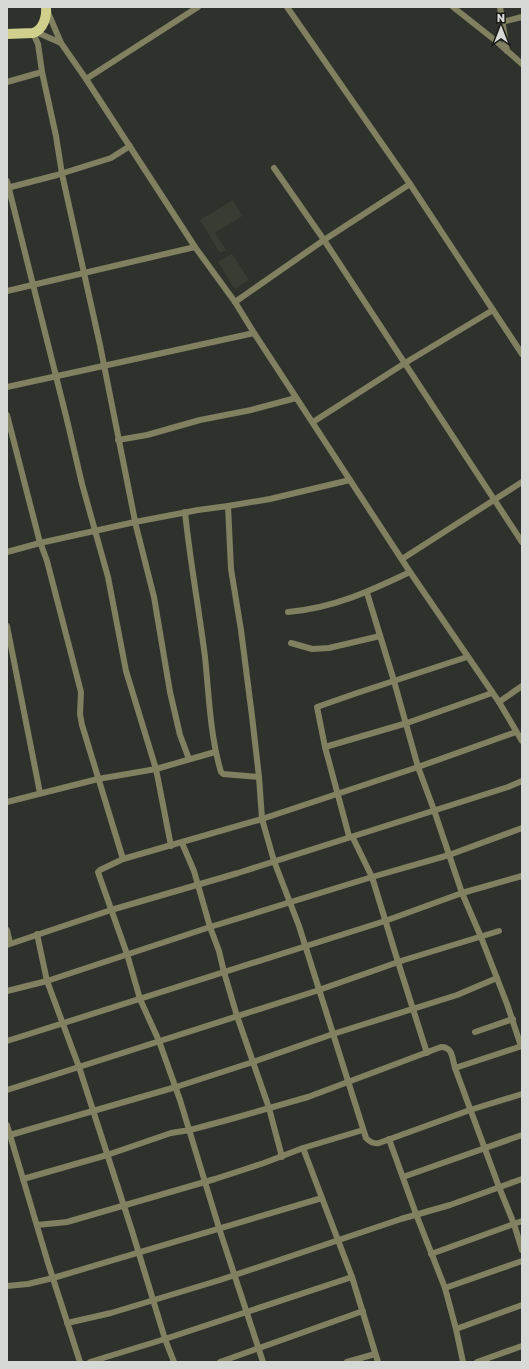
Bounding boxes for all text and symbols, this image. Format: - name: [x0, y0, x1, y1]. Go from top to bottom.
- north arrow: [481, 8, 521, 48]
- text: N: [497, 11, 505, 24]

